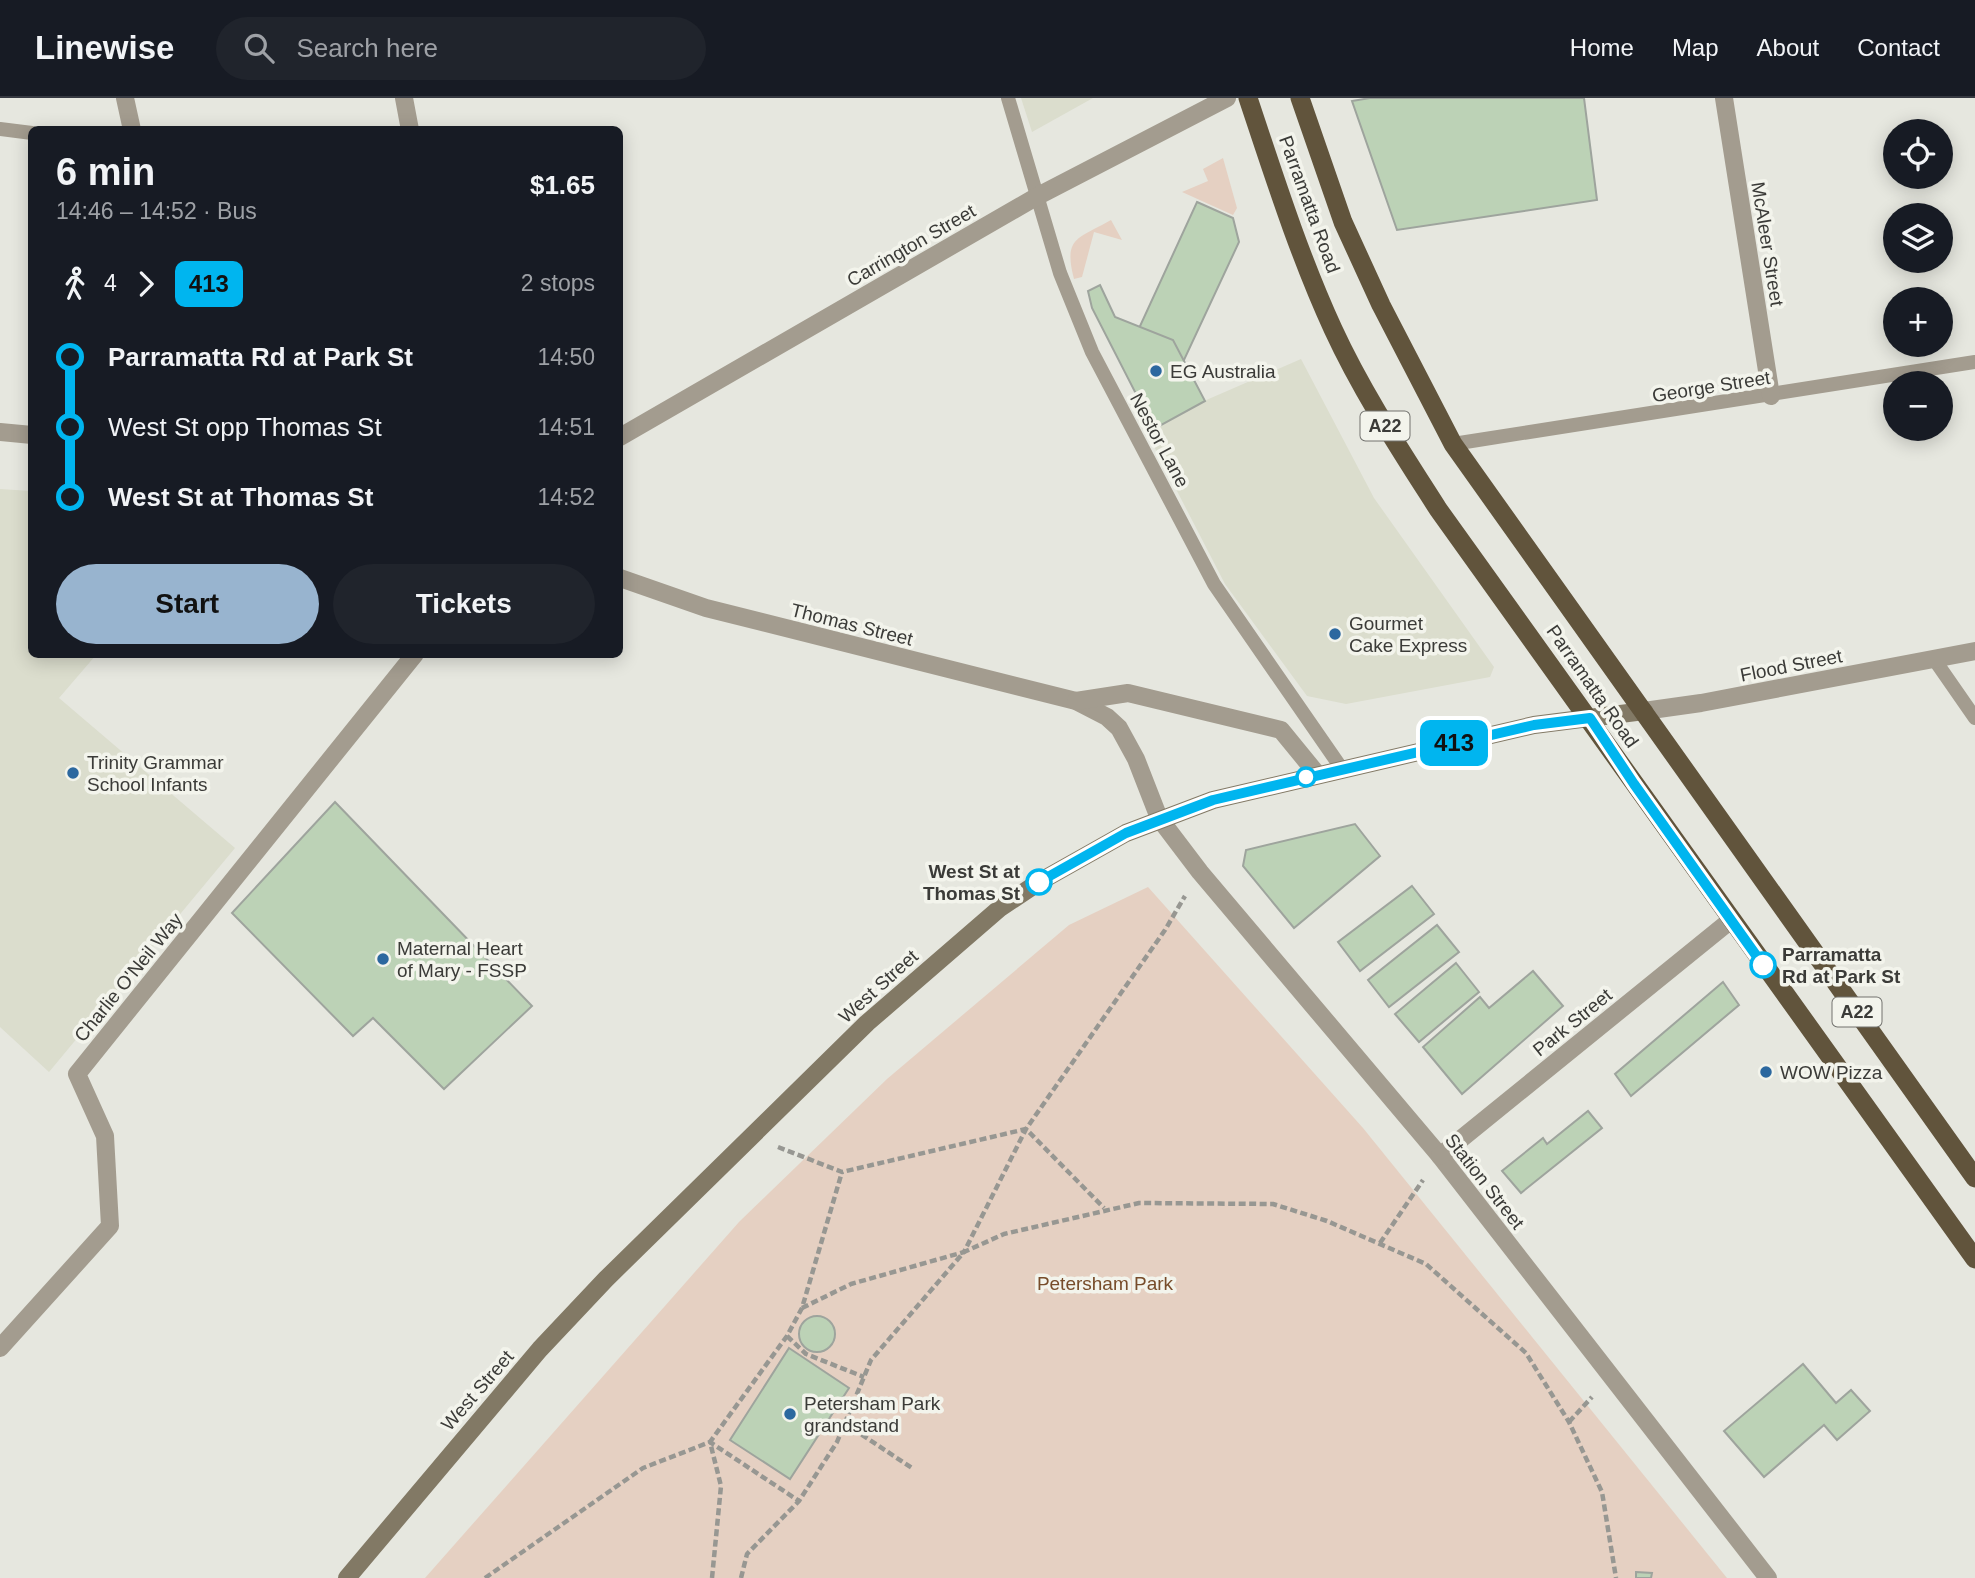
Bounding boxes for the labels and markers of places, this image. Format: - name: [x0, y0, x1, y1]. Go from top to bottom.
- place label: EG Australia: [1170, 361, 1276, 382]
- marker: EG Australia: [1148, 363, 1164, 379]
- place label: Gourmet Cake Express: [1349, 613, 1467, 656]
- marker: Gourmet Cake Express: [1327, 626, 1343, 642]
- place label: Trinity Grammar School Infants: [87, 752, 224, 795]
- marker: Trinity Grammar School Infants: [65, 765, 81, 781]
- unlabelled marker: [1296, 767, 1316, 787]
- place label: West St at Thomas St: [923, 861, 1021, 904]
- marker: West St at Thomas St: [1026, 869, 1052, 895]
- place label: Maternal Heart of Mary - FSSP: [397, 938, 527, 981]
- place label: Parramatta Rd at Park St: [1782, 944, 1901, 987]
- marker: Maternal Heart of Mary - FSSP: [375, 951, 391, 967]
- marker: Parramatta Rd at Park St: [1750, 952, 1776, 978]
- place label: WOW Pizza: [1780, 1062, 1883, 1083]
- marker: WOW Pizza: [1758, 1064, 1774, 1080]
- place label: Petersham Park grandstand: [804, 1393, 941, 1436]
- marker: Petersham Park grandstand: [782, 1406, 798, 1422]

